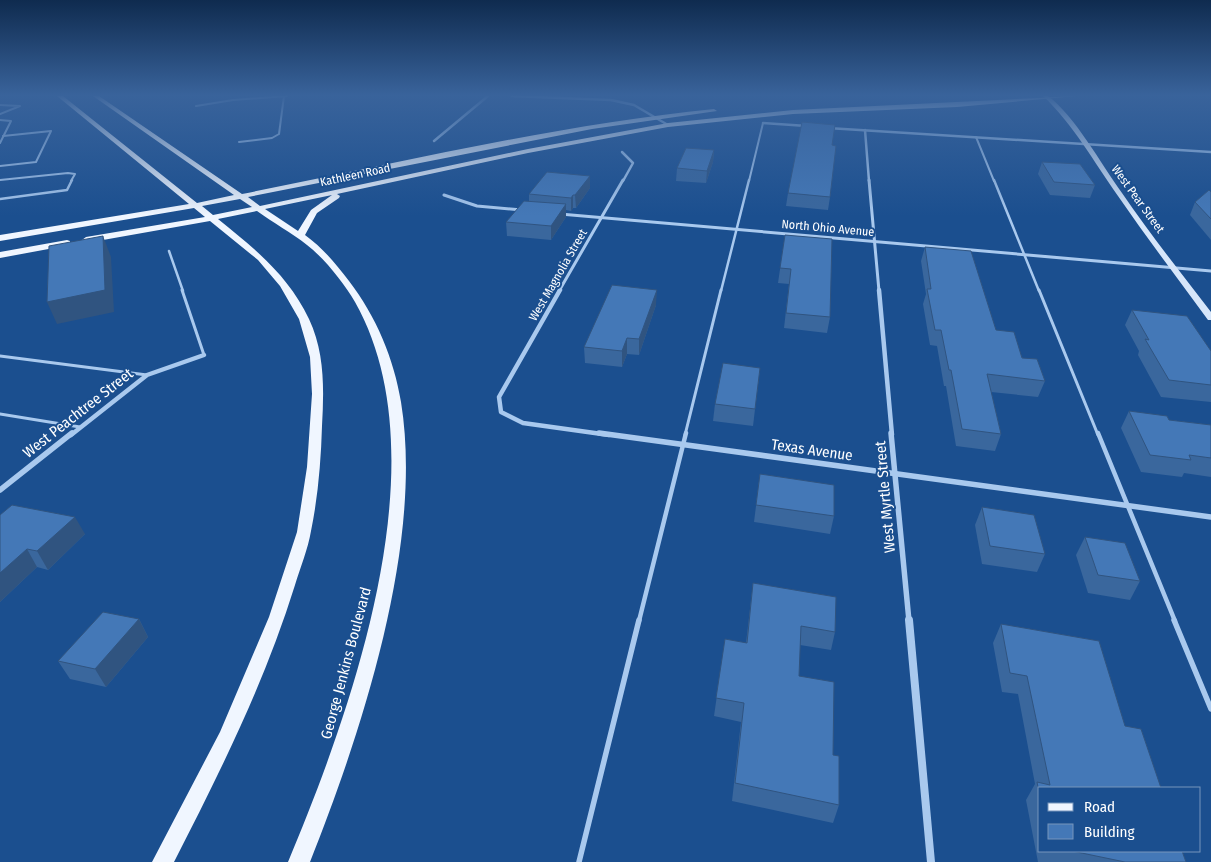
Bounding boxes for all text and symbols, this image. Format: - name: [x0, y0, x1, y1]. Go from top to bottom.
- street label: Kathleen Road: [319, 161, 391, 189]
- street label: West Pear Street: [1109, 162, 1167, 236]
- street label: North Ohio Avenue: [781, 217, 875, 239]
- street label: West Magnolia Street: [526, 227, 590, 323]
- street label: West Peachtree Street: [19, 364, 137, 462]
- street label: Texas Avenue: [770, 435, 854, 465]
- street label: West Myrtle Street: [871, 440, 899, 554]
- street label: George Jenkins Boulevard: [317, 585, 375, 741]
- legend: [1038, 787, 1201, 852]
- text: Road: [1084, 798, 1115, 816]
- text: Building: [1084, 823, 1135, 841]

